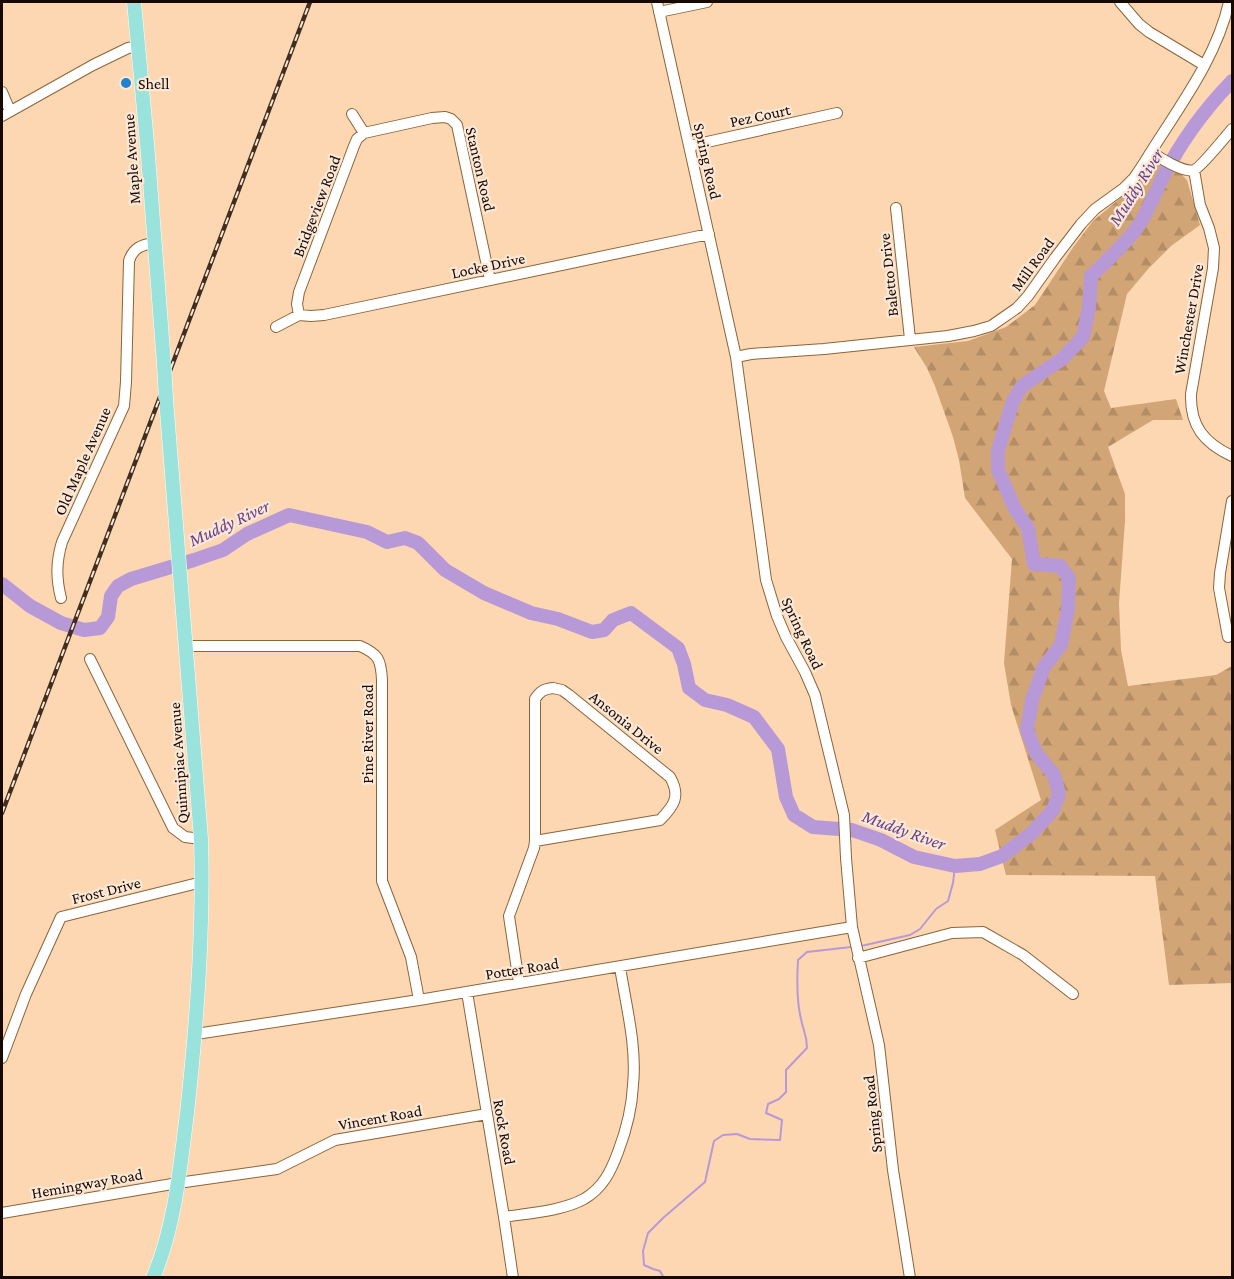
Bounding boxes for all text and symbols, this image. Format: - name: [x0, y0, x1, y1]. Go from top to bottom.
- place label: Shell: [138, 75, 170, 92]
- marker: Shell: [119, 76, 133, 90]
- street label: Pez Court: [728, 101, 793, 130]
- street label: Maple Avenue: [120, 113, 144, 205]
- street label: Spring Road: [690, 121, 725, 202]
- street label: Stanton Road: [463, 125, 499, 213]
- water label: Muddy River: [1104, 144, 1168, 230]
- street label: Bridgeview Road: [289, 152, 345, 260]
- street label: Baletto Drive: [876, 232, 901, 317]
- street label: Mill Road: [1008, 234, 1058, 294]
- street label: Locke Drive: [450, 249, 526, 282]
- street label: Winchester Drive: [1170, 263, 1207, 375]
- street label: Old Maple Avenue: [51, 404, 115, 518]
- water label: Muddy River: [184, 495, 273, 551]
- street label: Spring Road: [778, 594, 827, 673]
- street label: Pine River Road: [359, 684, 376, 784]
- street label: Ansonia Drive: [586, 687, 667, 757]
- street label: Quinnipiac Avenue: [166, 702, 192, 824]
- water label: Muddy River: [859, 805, 949, 855]
- street label: Frost Drive: [70, 874, 142, 907]
- street label: Potter Road: [484, 954, 561, 983]
- street label: Spring Road: [860, 1074, 886, 1153]
- street label: Rock Road: [490, 1098, 519, 1167]
- street label: Vincent Road: [337, 1102, 424, 1133]
- street label: Hemingway Road: [30, 1165, 145, 1203]

